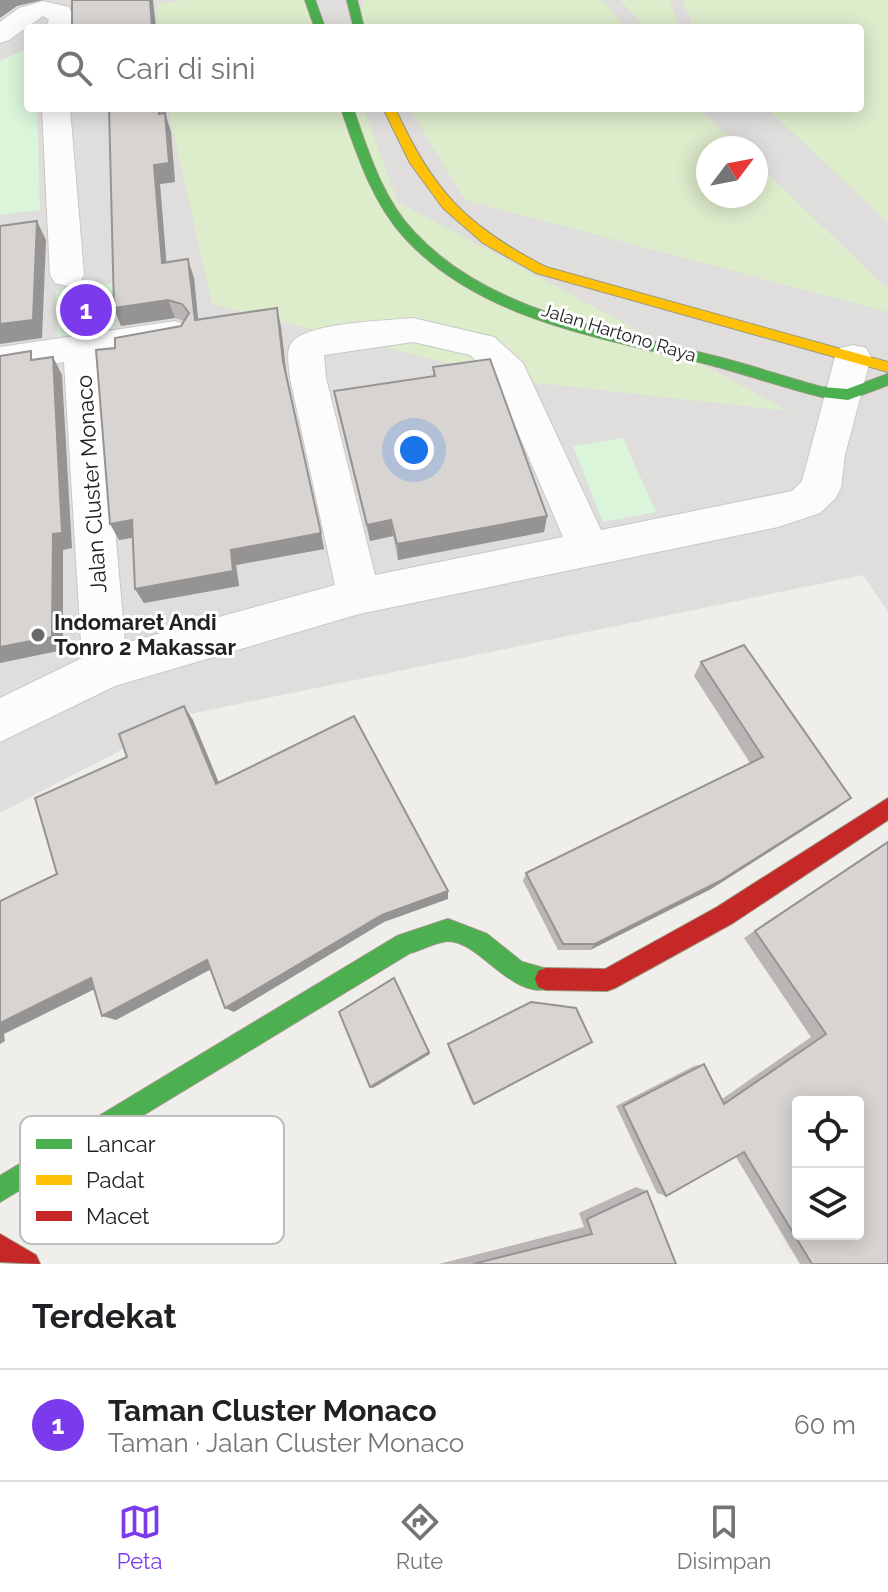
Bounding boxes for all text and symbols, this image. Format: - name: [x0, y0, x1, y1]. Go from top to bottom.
- search box: [24, 24, 864, 112]
- icon: search: [52, 46, 96, 90]
- text: Cari di sini: [116, 51, 256, 86]
- north arrow: [696, 136, 768, 208]
- pin: 1: [60, 280, 112, 340]
- street label: Jalan Hartono Raya: [539, 299, 699, 366]
- street label: Jalan Cluster Monaco: [70, 374, 112, 594]
- your location: [394, 430, 434, 470]
- place label: Indomaret Andi Tonro 2 Makassar: [54, 609, 236, 660]
- marker: Indomaret Andi Tonro 2 Makassar: [29, 626, 47, 644]
- map controls: [792, 1096, 864, 1240]
- button: locate: [792, 1096, 864, 1168]
- legend: [20, 1116, 284, 1244]
- text: Lancar: [86, 1131, 156, 1157]
- text: Padat: [86, 1167, 145, 1193]
- button: layers: [792, 1168, 864, 1240]
- text: Macet: [86, 1203, 150, 1229]
- text: Terdekat: [32, 1296, 177, 1336]
- text: Taman Cluster Monaco: [108, 1393, 437, 1428]
- text: 1: [52, 1410, 64, 1440]
- text: 60 m: [794, 1410, 856, 1440]
- text: Taman · Jalan Cluster Monaco: [108, 1428, 464, 1458]
- tab: Peta: [117, 1500, 162, 1574]
- tab: Rute: [396, 1500, 443, 1574]
- tab: Disimpan: [677, 1500, 771, 1574]

